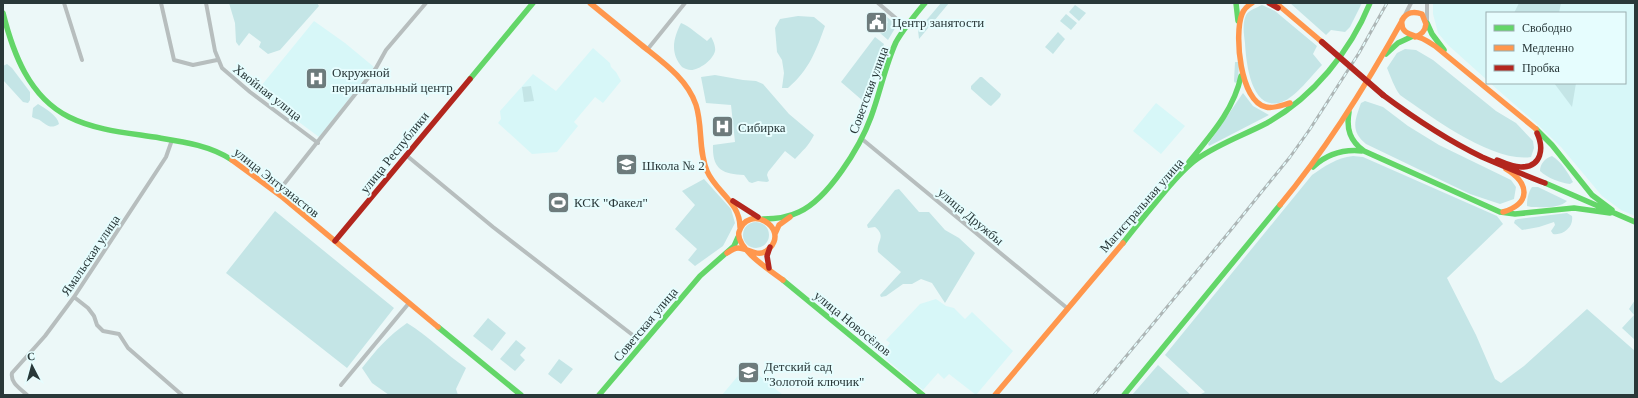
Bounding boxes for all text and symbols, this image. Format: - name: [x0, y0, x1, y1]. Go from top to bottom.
- public building icon: Центр занятости: [864, 9, 890, 35]
- legend: [1486, 12, 1626, 84]
- place label: Центр занятости: [892, 15, 984, 30]
- text: Свободно: [1522, 21, 1572, 35]
- text: Медленно: [1522, 41, 1574, 55]
- street label: Советская улица: [846, 44, 891, 136]
- street label: Хвойная улица: [230, 61, 305, 124]
- text: Пробка: [1522, 61, 1560, 75]
- place label: Окружной перинатальный центр: [332, 65, 453, 95]
- hospital icon: Окружной перинатальный центр: [303, 66, 329, 92]
- street label: улица Республики: [357, 108, 432, 196]
- hospital icon: Сибирка: [710, 114, 736, 140]
- place label: Сибирка: [738, 120, 786, 135]
- street label: улица Энтузиастов: [231, 144, 323, 221]
- school or university icon: Школа № 2: [614, 152, 640, 178]
- street label: Магистральная улица: [1096, 155, 1187, 256]
- place label: Школа № 2: [642, 158, 705, 173]
- street label: улица Дружбы: [935, 185, 1007, 248]
- sports icon: КСК "Факел": [545, 189, 571, 215]
- place label: КСК "Факел": [574, 195, 648, 210]
- street label: Ямальская улица: [58, 212, 123, 298]
- street label: Советская улица: [610, 284, 681, 364]
- street label: улица Новосёлов: [811, 288, 894, 359]
- north arrow: [12, 346, 52, 386]
- text: С: [26, 350, 36, 362]
- place label: Детский сад "Золотой ключик": [764, 359, 864, 389]
- school or university icon: Детский сад "Золотой ключик": [735, 360, 761, 386]

